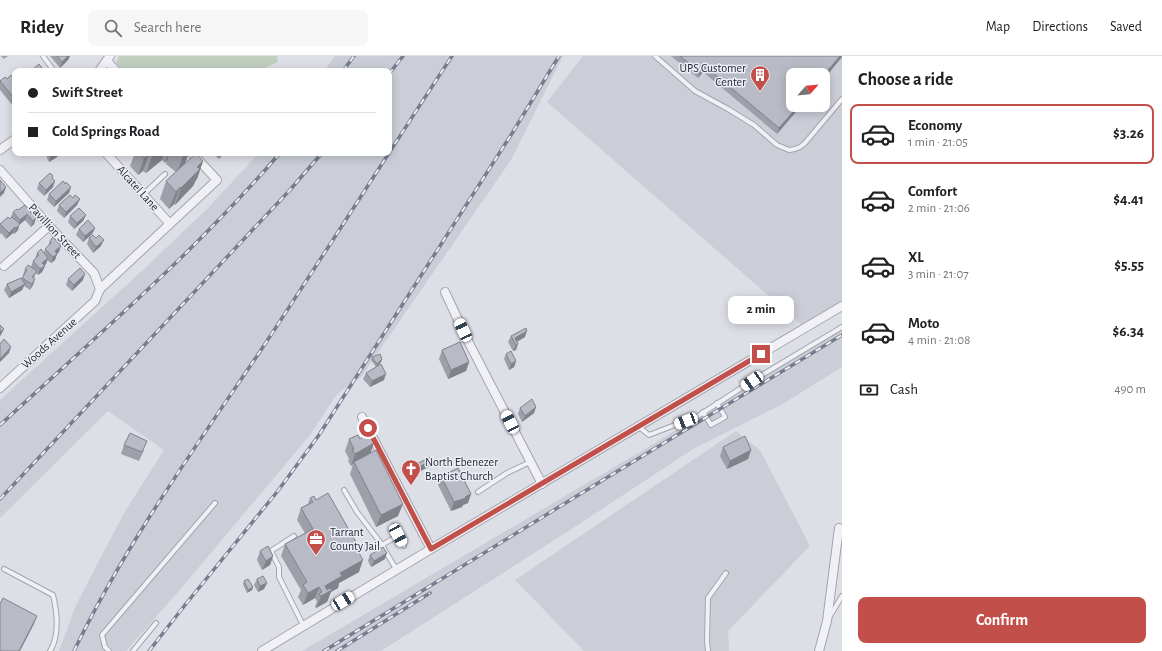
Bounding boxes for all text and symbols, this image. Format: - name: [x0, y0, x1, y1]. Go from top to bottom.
- search box: [88, 10, 368, 46]
- icon: search: [102, 17, 124, 39]
- text: Ridey: [20, 18, 64, 37]
- text: Search here: [134, 20, 201, 35]
- text: Map: [986, 20, 1010, 34]
- text: Directions: [1032, 20, 1088, 34]
- text: Saved: [1110, 20, 1142, 34]
- place label: UPS Customer Center: [680, 62, 746, 88]
- building icon: UPS Customer Center: [749, 64, 771, 92]
- north arrow: [786, 68, 830, 112]
- map controls: [786, 68, 830, 112]
- text: Choose a ride: [858, 71, 953, 89]
- text: Swift Street: [52, 85, 123, 100]
- icon: car: [860, 116, 896, 152]
- text: Economy: [908, 118, 962, 133]
- text: Cold Springs Road: [52, 124, 160, 139]
- text: $3.26: [1113, 126, 1144, 141]
- text: 1 min · 21:05: [908, 136, 968, 149]
- street label: Alcatel Lane: [115, 163, 161, 213]
- icon: car: [860, 182, 896, 218]
- text: Comfort: [908, 184, 957, 199]
- text: $4.41: [1113, 192, 1144, 207]
- street label: Pavillion Street: [27, 201, 83, 261]
- text: 2 min · 21:06: [908, 202, 970, 215]
- icon: car: [860, 248, 896, 284]
- text: XL: [908, 250, 924, 265]
- text: $5.55: [1114, 258, 1144, 273]
- text: 3 min · 21:07: [908, 268, 969, 281]
- callout: 2 min: [728, 296, 794, 324]
- text: 2 min: [747, 303, 775, 316]
- icon: car: [860, 314, 896, 350]
- street label: Woods Avenue: [19, 315, 79, 371]
- text: Moto: [908, 316, 940, 331]
- car: [452, 317, 474, 343]
- text: $6.34: [1113, 324, 1144, 339]
- text: 4 min · 21:08: [908, 334, 970, 347]
- route end: [752, 345, 770, 363]
- car: [739, 369, 765, 393]
- icon: cash: [858, 379, 880, 401]
- text: Cash: [890, 382, 918, 397]
- text: 490 m: [1114, 383, 1146, 396]
- car: [499, 409, 521, 435]
- car: [673, 411, 699, 431]
- route start: [359, 419, 377, 437]
- place label: North Ebenezer Baptist Church: [425, 456, 498, 482]
- church icon: North Ebenezer Baptist Church: [400, 458, 422, 486]
- car: [387, 522, 409, 548]
- place label: Tarrant County Jail: [330, 526, 380, 553]
- office icon: Tarrant County Jail: [305, 528, 327, 556]
- car: [330, 590, 356, 612]
- button: Confirm: [858, 597, 1146, 643]

